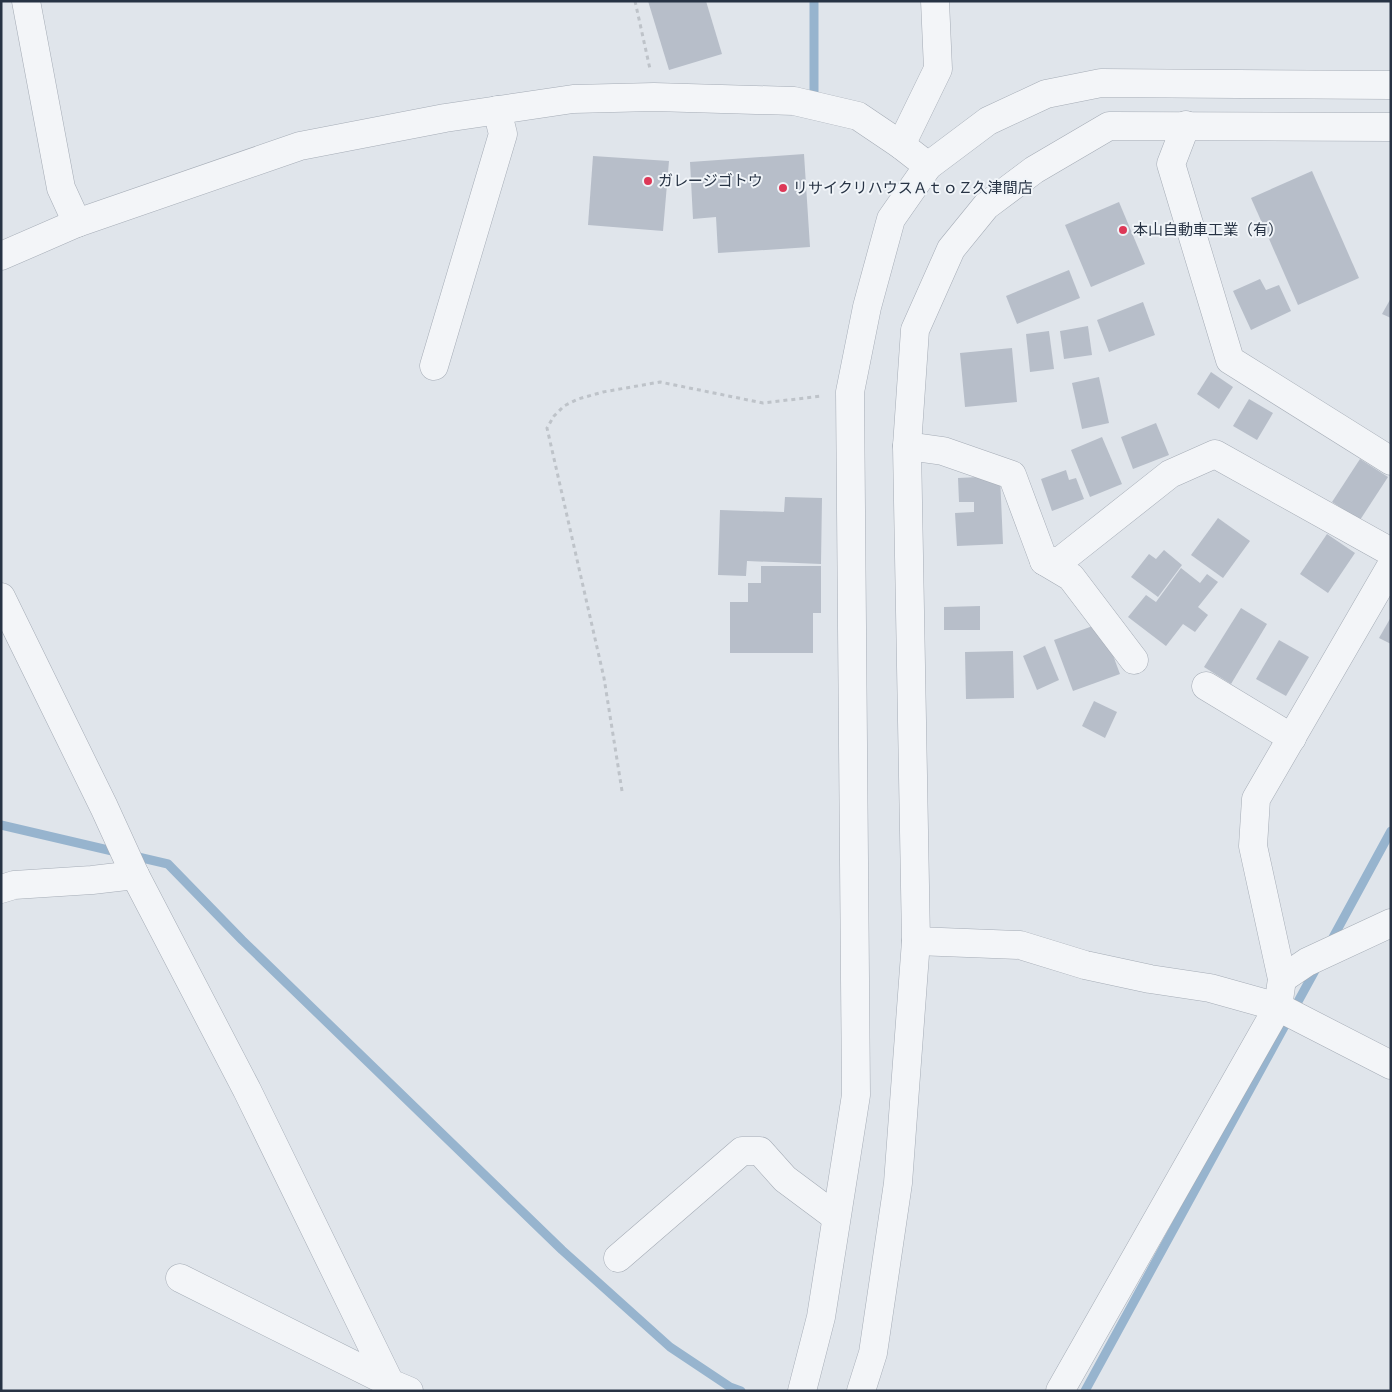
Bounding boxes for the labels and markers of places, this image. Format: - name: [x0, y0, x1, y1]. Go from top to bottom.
- place label: ガレージゴトウ: [658, 172, 763, 190]
- marker: ガレージゴトウ: [642, 175, 654, 187]
- place label: リサイクリハウスＡｔｏＺ久津間店: [793, 179, 1033, 197]
- marker: リサイクリハウスＡｔｏＺ久津間店: [777, 182, 789, 194]
- place label: 本山自動車工業（有）: [1133, 221, 1283, 239]
- marker: 本山自動車工業（有）: [1117, 224, 1129, 236]

